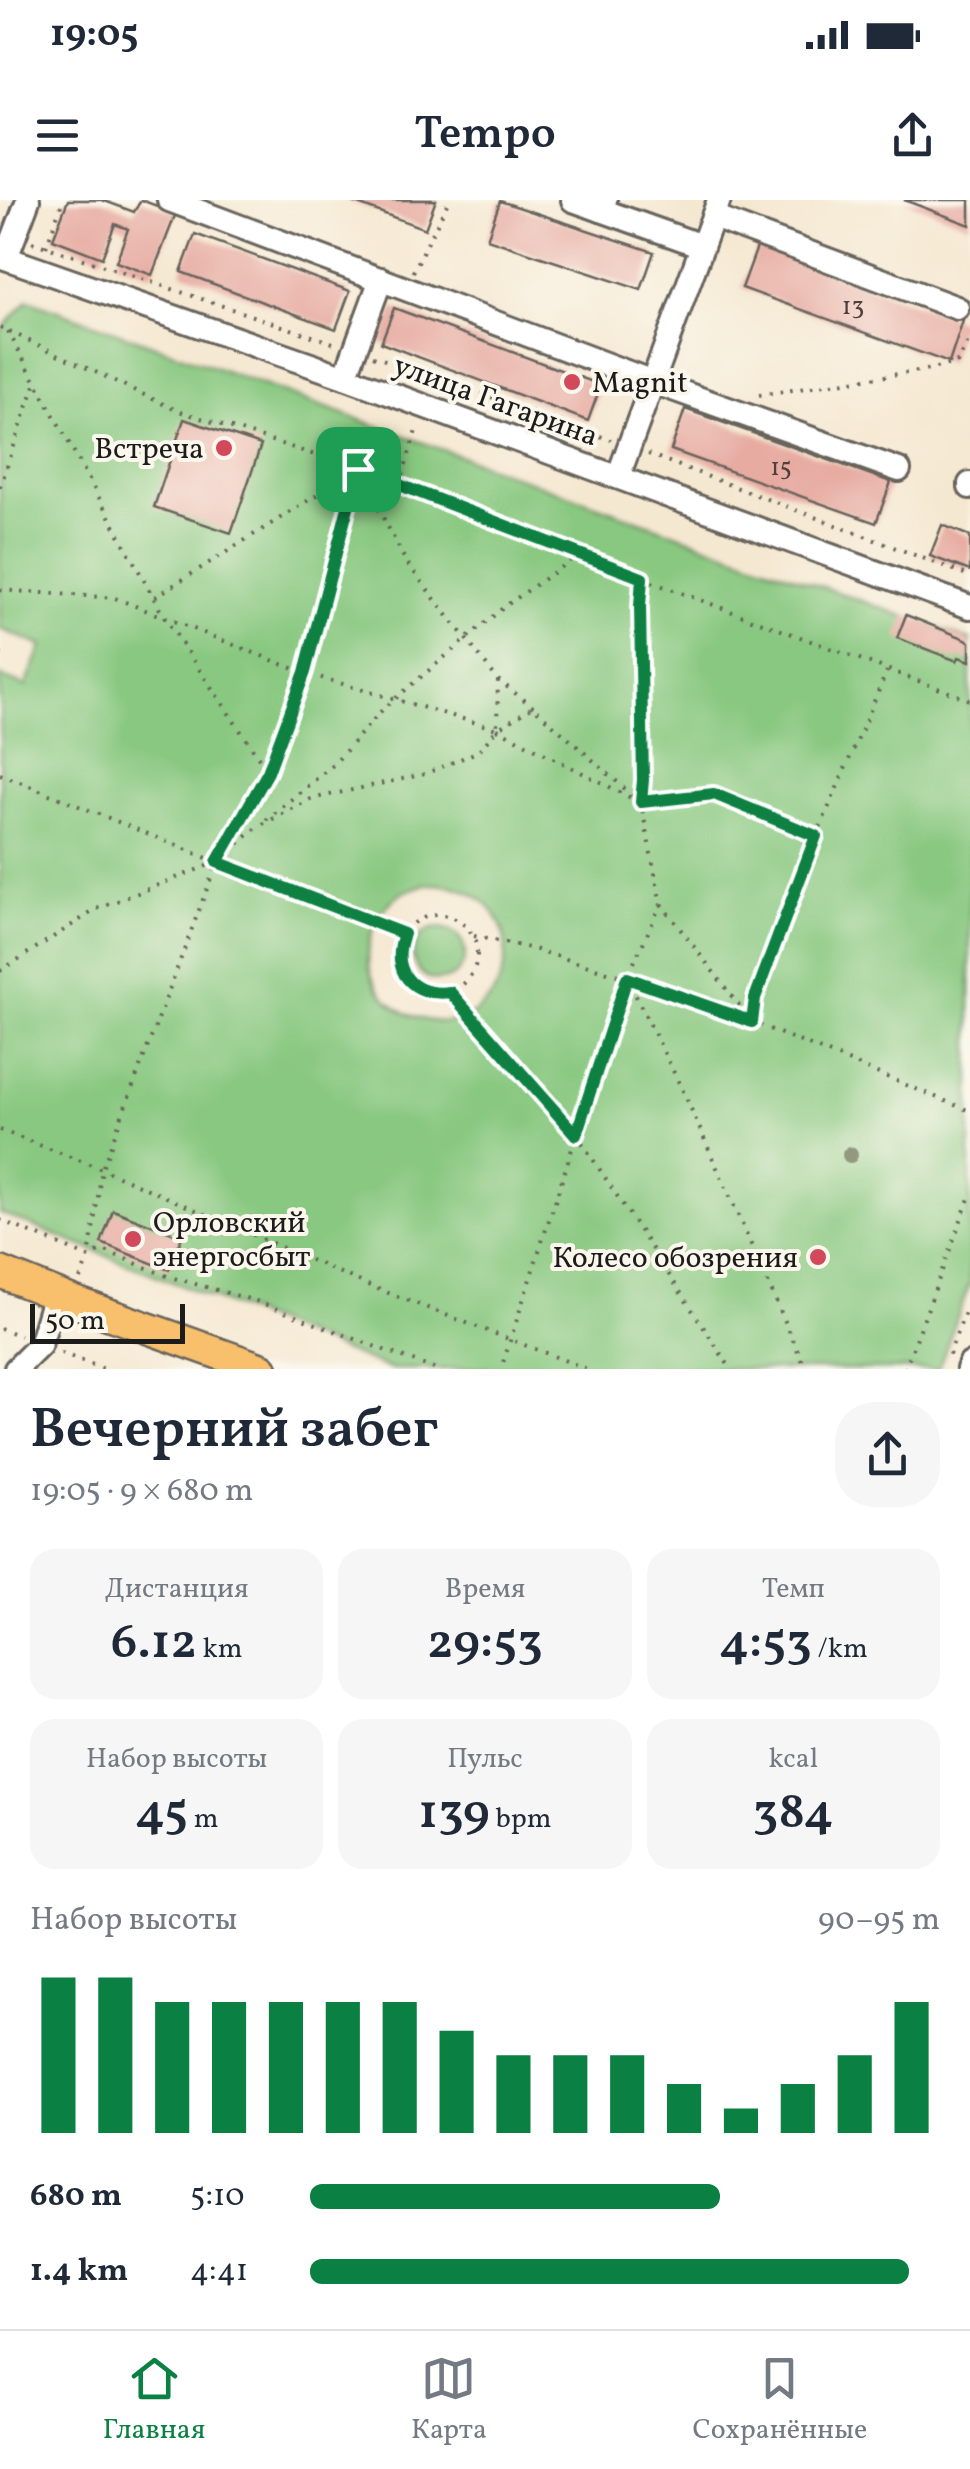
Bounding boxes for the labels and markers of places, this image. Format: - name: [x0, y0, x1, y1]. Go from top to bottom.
- place label: Magnit: [592, 363, 688, 405]
- marker: Magnit: [561, 371, 583, 393]
- pin: [316, 427, 401, 512]
- place label: Встреча: [94, 429, 204, 471]
- marker: Встреча: [213, 437, 235, 459]
- place label: Орловский энергосбыт: [153, 1203, 310, 1279]
- marker: Орловский энергосбыт: [122, 1228, 144, 1250]
- place label: Колесо обозрения: [553, 1238, 798, 1280]
- marker: Колесо обозрения: [807, 1246, 829, 1268]

